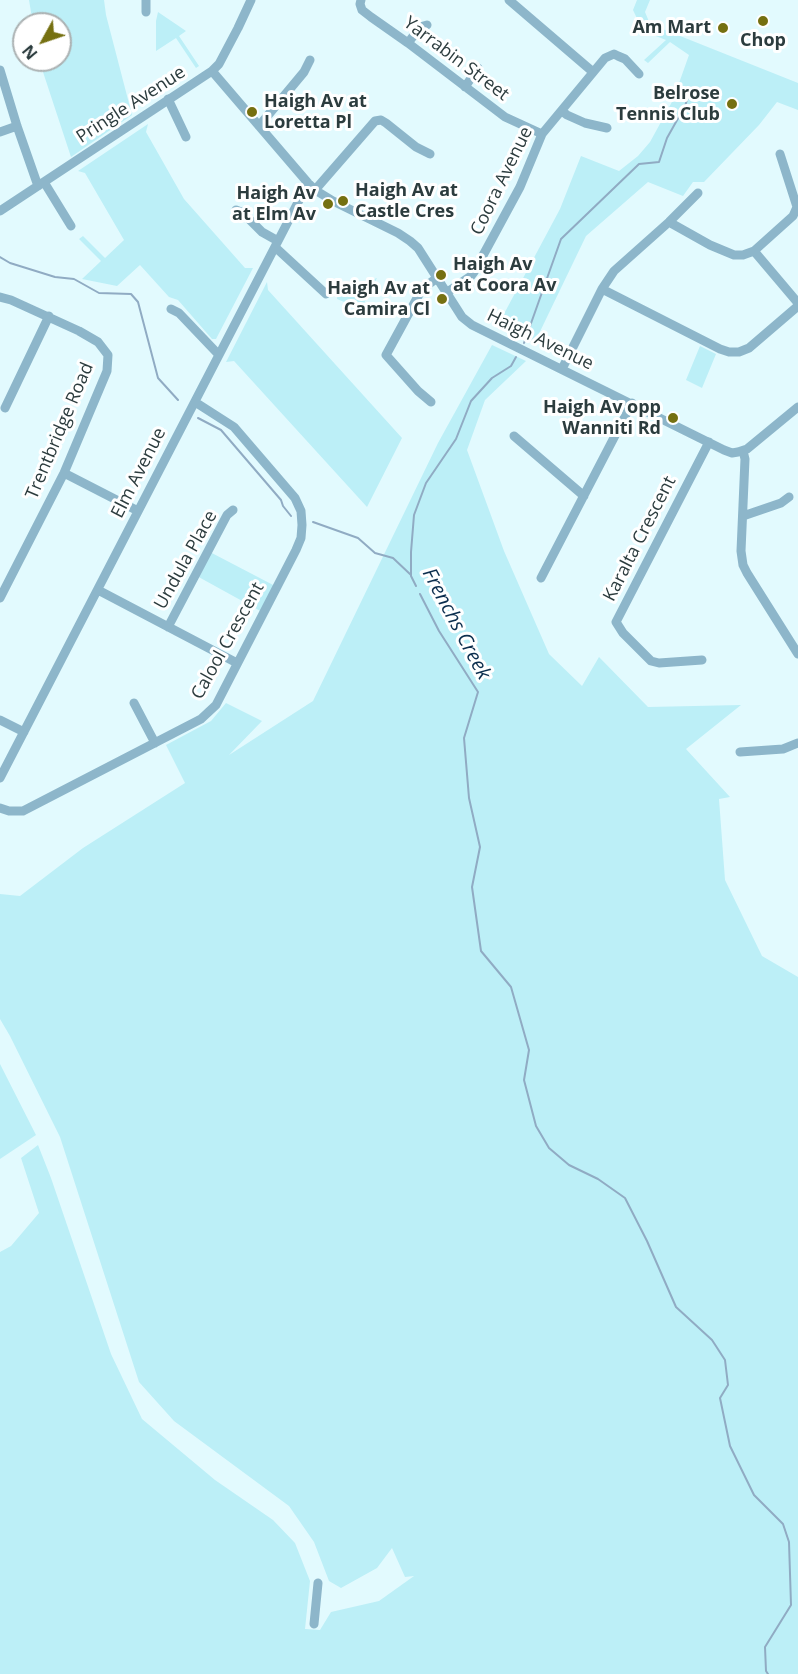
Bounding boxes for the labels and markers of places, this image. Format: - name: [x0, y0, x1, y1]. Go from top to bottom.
- marker: Chop: [756, 14, 770, 28]
- place label: Am Mart: [632, 17, 711, 39]
- marker: Am Mart: [716, 21, 730, 35]
- place label: Chop: [740, 30, 786, 52]
- place label: Belrose Tennis Club: [616, 83, 720, 125]
- place label: Haigh Av at Loretta Pl: [264, 91, 367, 134]
- marker: Belrose Tennis Club: [725, 97, 739, 111]
- marker: Haigh Av at Loretta Pl: [245, 105, 259, 119]
- place label: Haigh Av at Castle Cres: [355, 180, 458, 222]
- place label: Haigh Av at Elm Av: [232, 183, 316, 226]
- marker: Haigh Av at Castle Cres: [336, 194, 350, 208]
- marker: Haigh Av at Elm Av: [321, 197, 335, 211]
- place label: Haigh Av at Coora Av: [453, 254, 556, 296]
- marker: Haigh Av at Coora Av: [434, 268, 448, 282]
- place label: Haigh Av at Camira Cl: [327, 278, 430, 320]
- marker: Haigh Av at Camira Cl: [435, 292, 449, 306]
- place label: Haigh Av opp Wanniti Rd: [543, 397, 661, 440]
- marker: Haigh Av opp Wanniti Rd: [666, 411, 680, 425]

